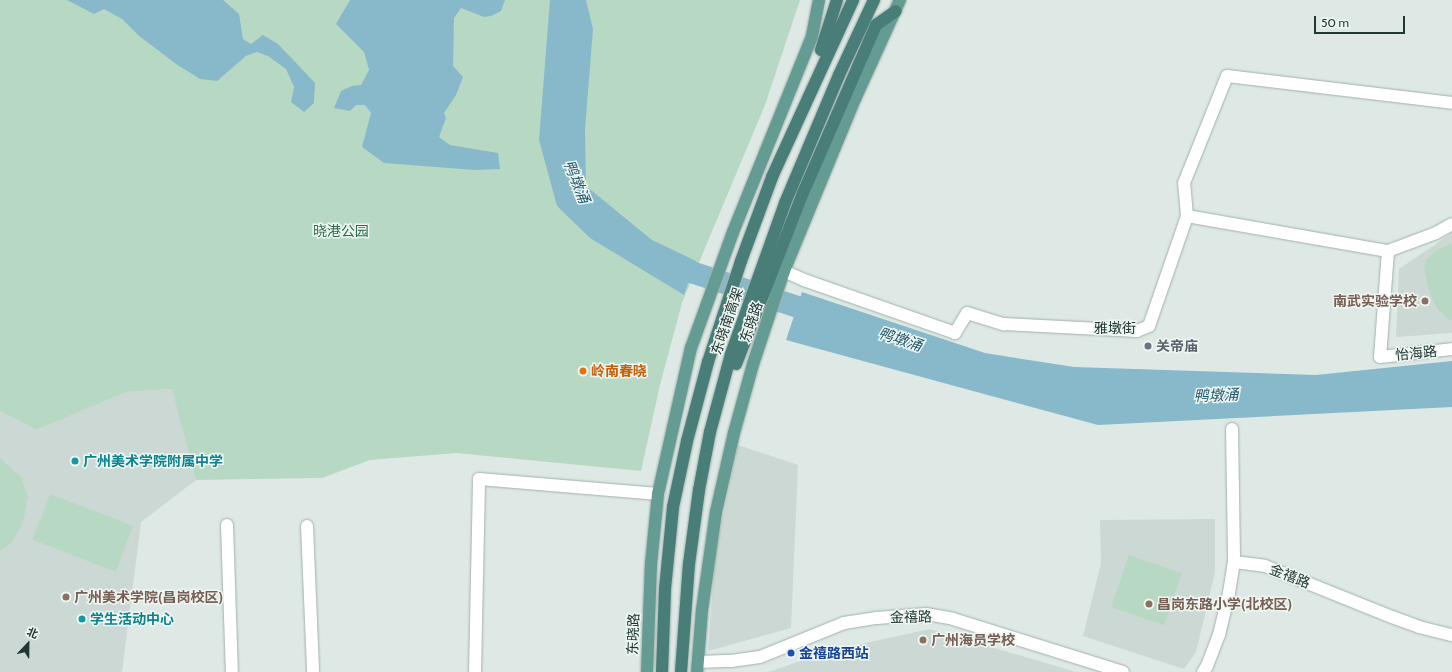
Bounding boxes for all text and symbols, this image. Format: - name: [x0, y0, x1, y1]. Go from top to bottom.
- scale bar: [1316, 8, 1407, 34]
- text: 50 m: [1321, 15, 1349, 30]
- water label: 鸭墩涌: [559, 158, 593, 206]
- park label: 晓港公园: [313, 223, 369, 239]
- street label: 东晓南高架: [708, 285, 746, 357]
- place label: 南武实验学校: [1333, 293, 1417, 309]
- marker: 南武实验学校: [1420, 296, 1430, 306]
- street label: 东晓路: [736, 299, 766, 345]
- street label: 雅墩街: [1094, 320, 1136, 336]
- water label: 鸭墩涌: [876, 324, 924, 356]
- place label: 关帝庙: [1156, 338, 1198, 354]
- marker: 关帝庙: [1143, 341, 1153, 351]
- street label: 怡海路: [1394, 342, 1438, 364]
- place label: 岭南春晓: [591, 363, 647, 379]
- marker: 岭南春晓: [578, 366, 588, 376]
- water label: 鸭墩涌: [1193, 386, 1239, 406]
- place label: 广州美术学院附属中学: [83, 453, 223, 469]
- marker: 广州美术学院附属中学: [70, 456, 80, 466]
- street label: 金禧路: [1267, 561, 1313, 591]
- place label: 广州美术学院(昌岗校区): [74, 589, 223, 605]
- marker: 广州美术学院(昌岗校区): [61, 592, 71, 602]
- place label: 昌岗东路小学(北校区): [1157, 596, 1292, 612]
- marker: 昌岗东路小学(北校区): [1144, 599, 1154, 609]
- street label: 金禧路: [890, 608, 932, 626]
- place label: 学生活动中心: [90, 611, 174, 627]
- street label: 东晓路: [624, 613, 642, 655]
- marker: 学生活动中心: [77, 614, 87, 624]
- north arrow: [8, 624, 48, 664]
- text: 北: [25, 624, 40, 641]
- place label: 广州海员学校: [931, 632, 1015, 648]
- marker: 广州海员学校: [918, 635, 928, 645]
- place label: 金禧路西站: [799, 645, 869, 661]
- marker: 金禧路西站: [786, 648, 796, 658]

